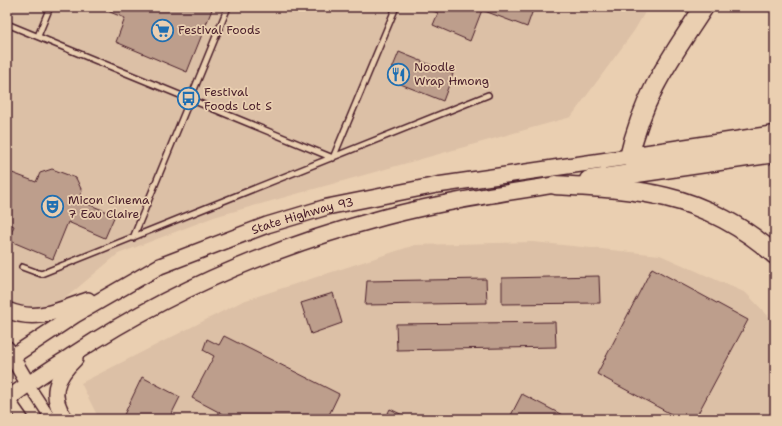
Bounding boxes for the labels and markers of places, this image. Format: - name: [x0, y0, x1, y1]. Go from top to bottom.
- supermarket icon: Festival Foods: [149, 17, 175, 43]
- place label: Festival Foods: [178, 22, 260, 38]
- place label: Noodle Wrap Hmong: [414, 59, 489, 89]
- restaurant icon: Noodle Wrap Hmong: [385, 61, 411, 87]
- place label: Festival Foods Lot S: [204, 84, 272, 114]
- bus stop icon: Festival Foods Lot S: [176, 86, 202, 112]
- place label: Micon Cinema 7 Eau Claire: [68, 192, 150, 222]
- theatre icon: Micon Cinema 7 Eau Claire: [39, 194, 65, 220]

